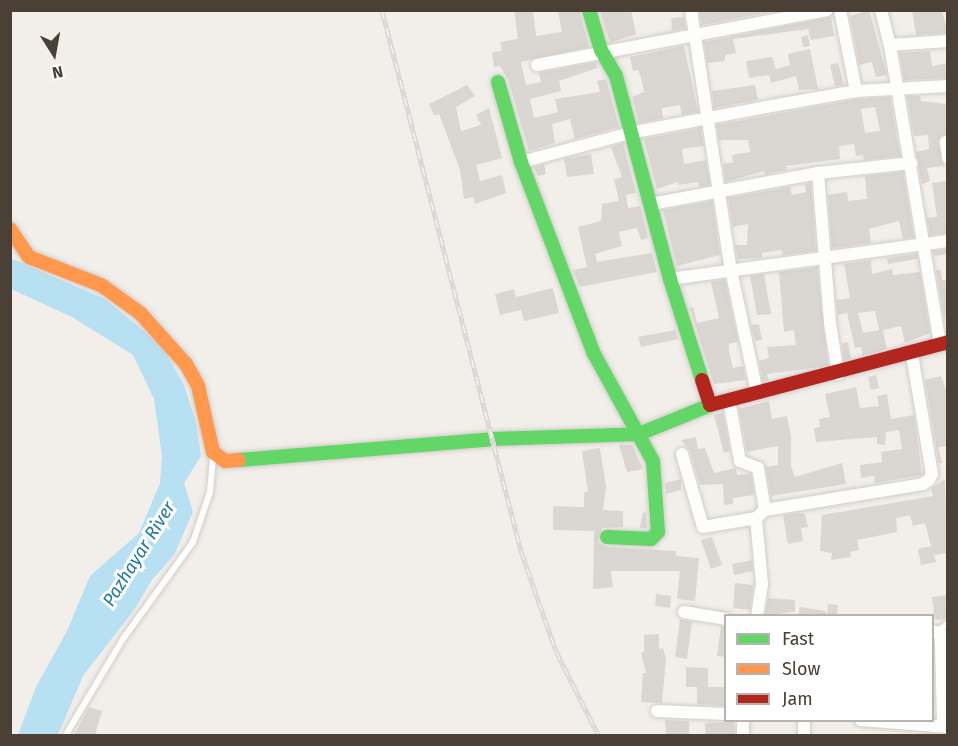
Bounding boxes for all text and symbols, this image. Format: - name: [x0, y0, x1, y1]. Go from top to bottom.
- north arrow: [24, 24, 84, 84]
- text: N: [51, 62, 65, 82]
- water label: Pazhayar River: [98, 498, 180, 610]
- legend: [724, 614, 934, 722]
- text: Fast: [782, 628, 814, 650]
- text: Slow: [782, 658, 820, 680]
- text: Jam: [782, 688, 813, 710]

